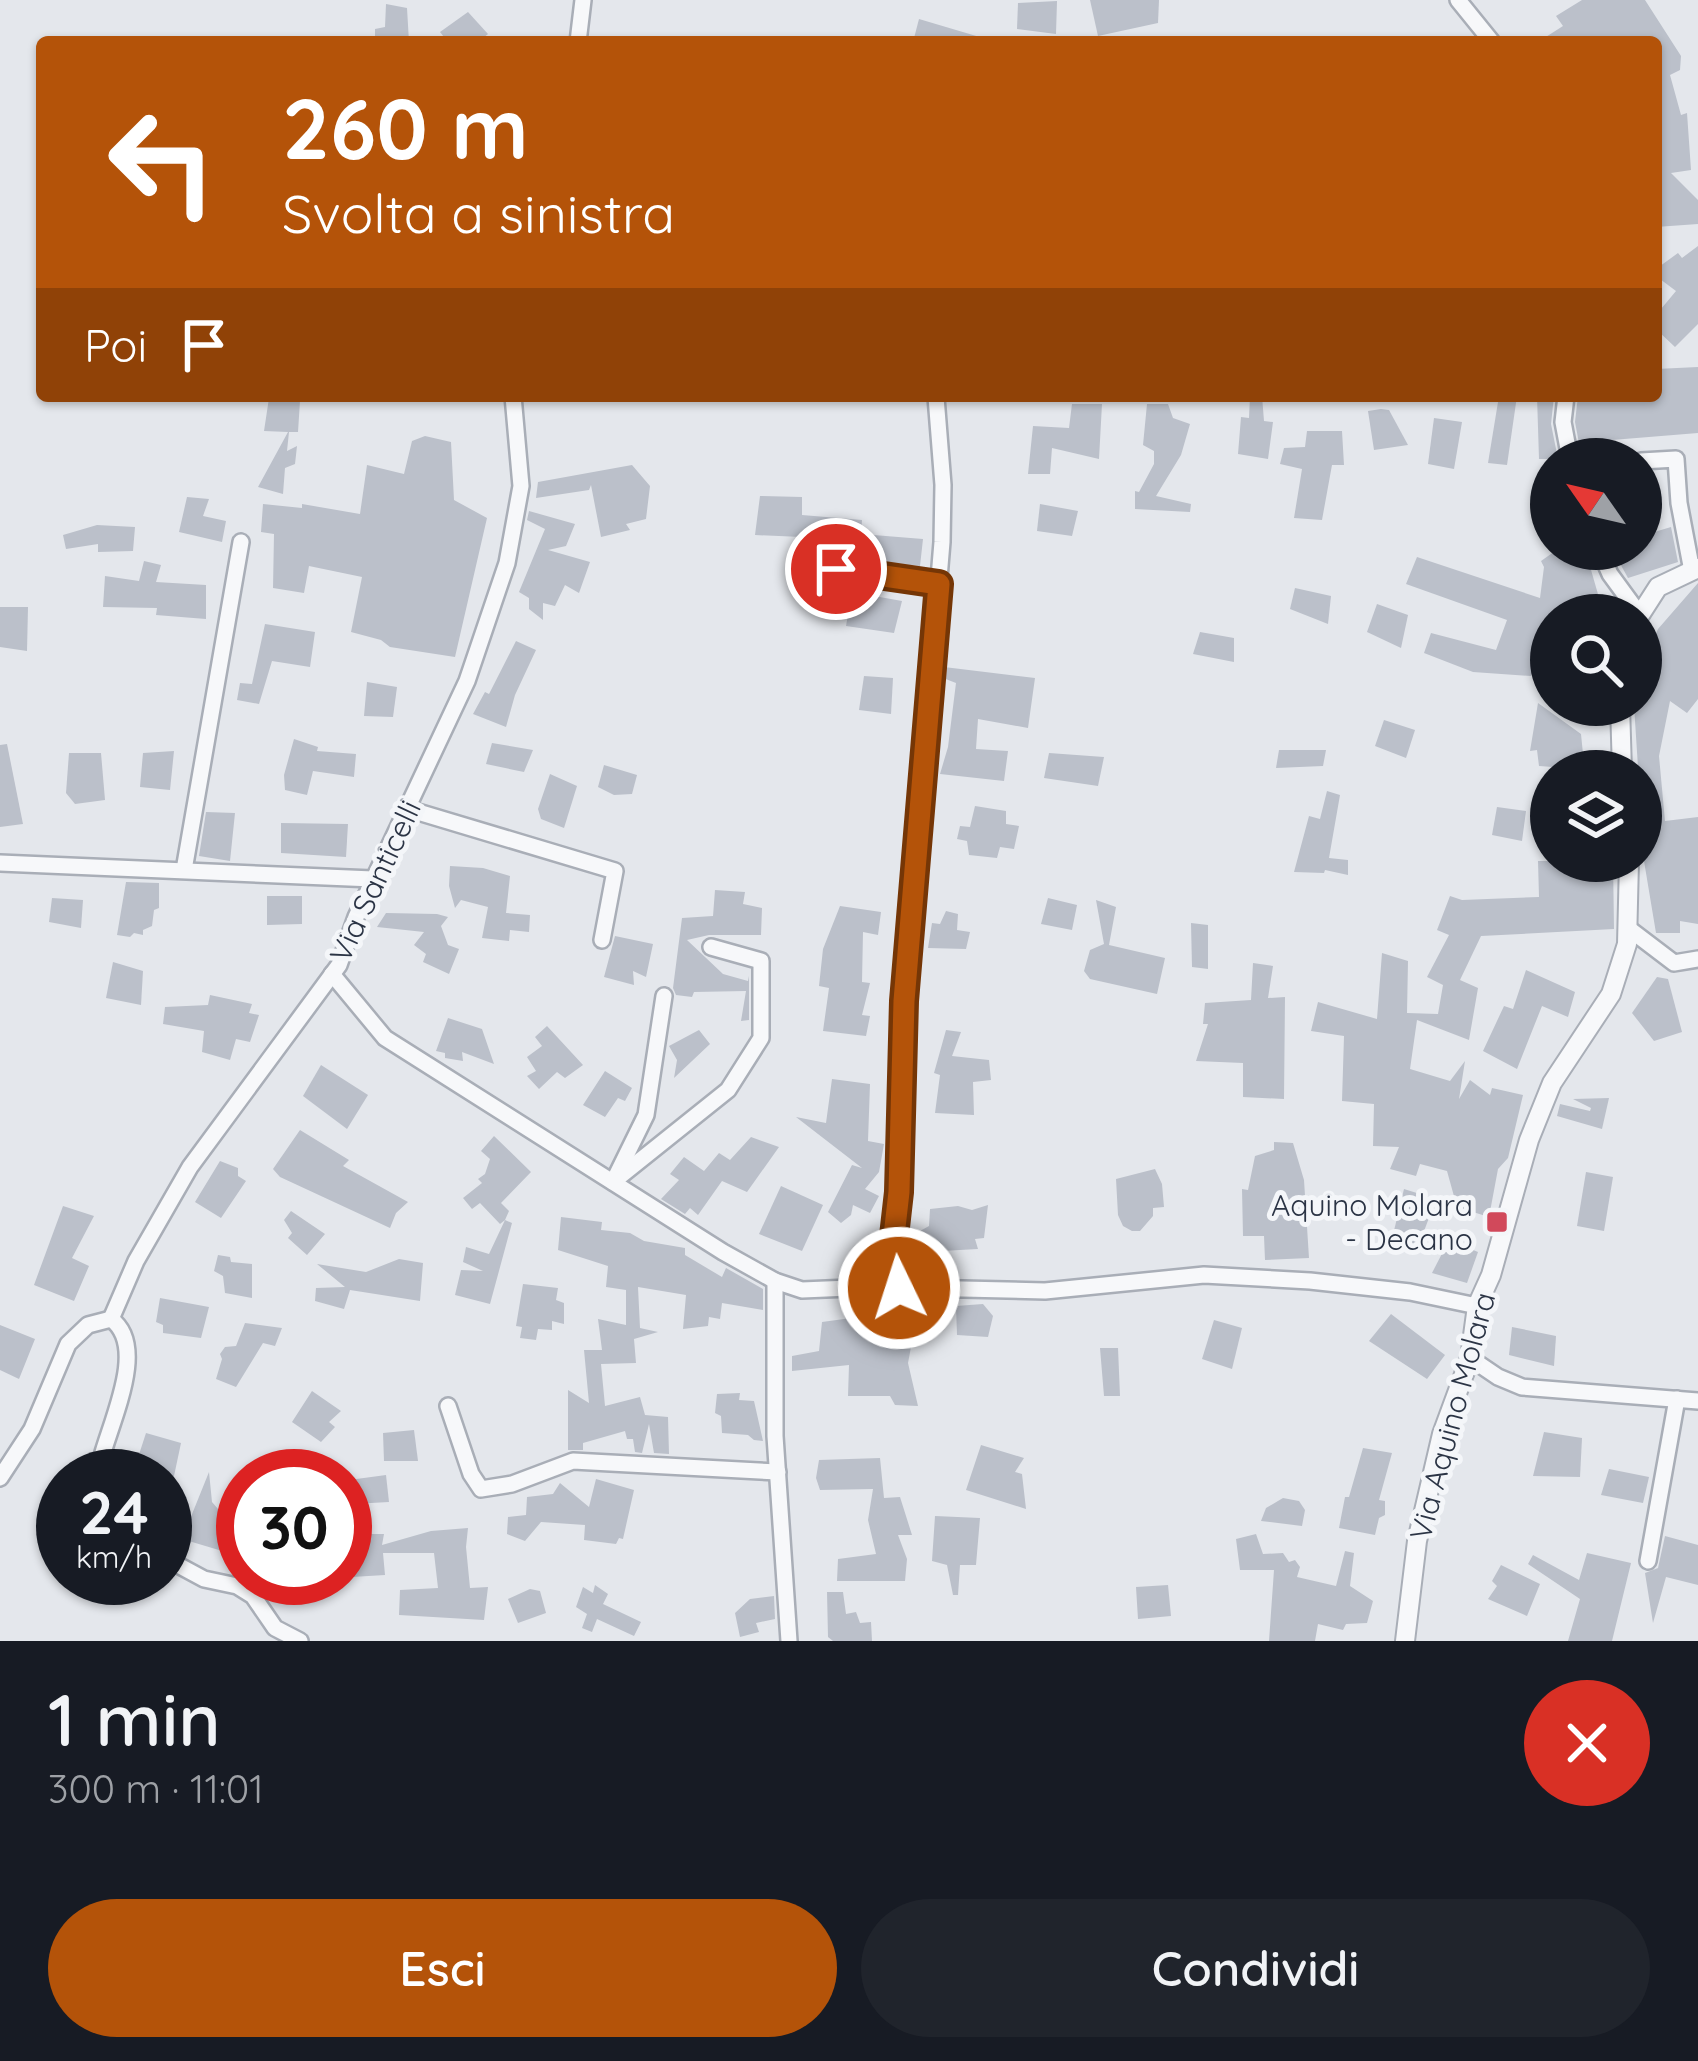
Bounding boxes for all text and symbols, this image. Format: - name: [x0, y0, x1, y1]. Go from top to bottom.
- text: 260 m: [282, 75, 529, 180]
- icon: left: [84, 84, 240, 240]
- text: Svolta a sinistra: [282, 179, 675, 247]
- icon: arrive: [171, 312, 237, 378]
- text: Poi: [84, 317, 147, 373]
- north arrow: [1530, 438, 1662, 570]
- map controls: [1530, 438, 1662, 882]
- pin: [785, 518, 887, 620]
- icon: arrive: [803, 536, 869, 602]
- button: search: [1530, 594, 1662, 726]
- button: layers: [1530, 750, 1662, 882]
- street label: Via Santicelli: [321, 794, 429, 968]
- place label: Aquino Molara - Decano: [1271, 1186, 1473, 1258]
- marker: Aquino Molara - Decano: [1484, 1209, 1510, 1235]
- position arrow: [836, 1225, 962, 1351]
- street label: Via Aquino Molara: [1401, 1288, 1503, 1544]
- speed limit sign: 30: [216, 1449, 372, 1605]
- text: 24: [79, 1474, 149, 1549]
- text: km/h: [76, 1538, 152, 1576]
- text: 1 min: [48, 1674, 221, 1764]
- button: close: [1524, 1680, 1650, 1806]
- text: 300 m · 11:01: [48, 1764, 264, 1813]
- button: Esci: [48, 1899, 837, 2037]
- button: Condividi: [861, 1899, 1650, 2037]

